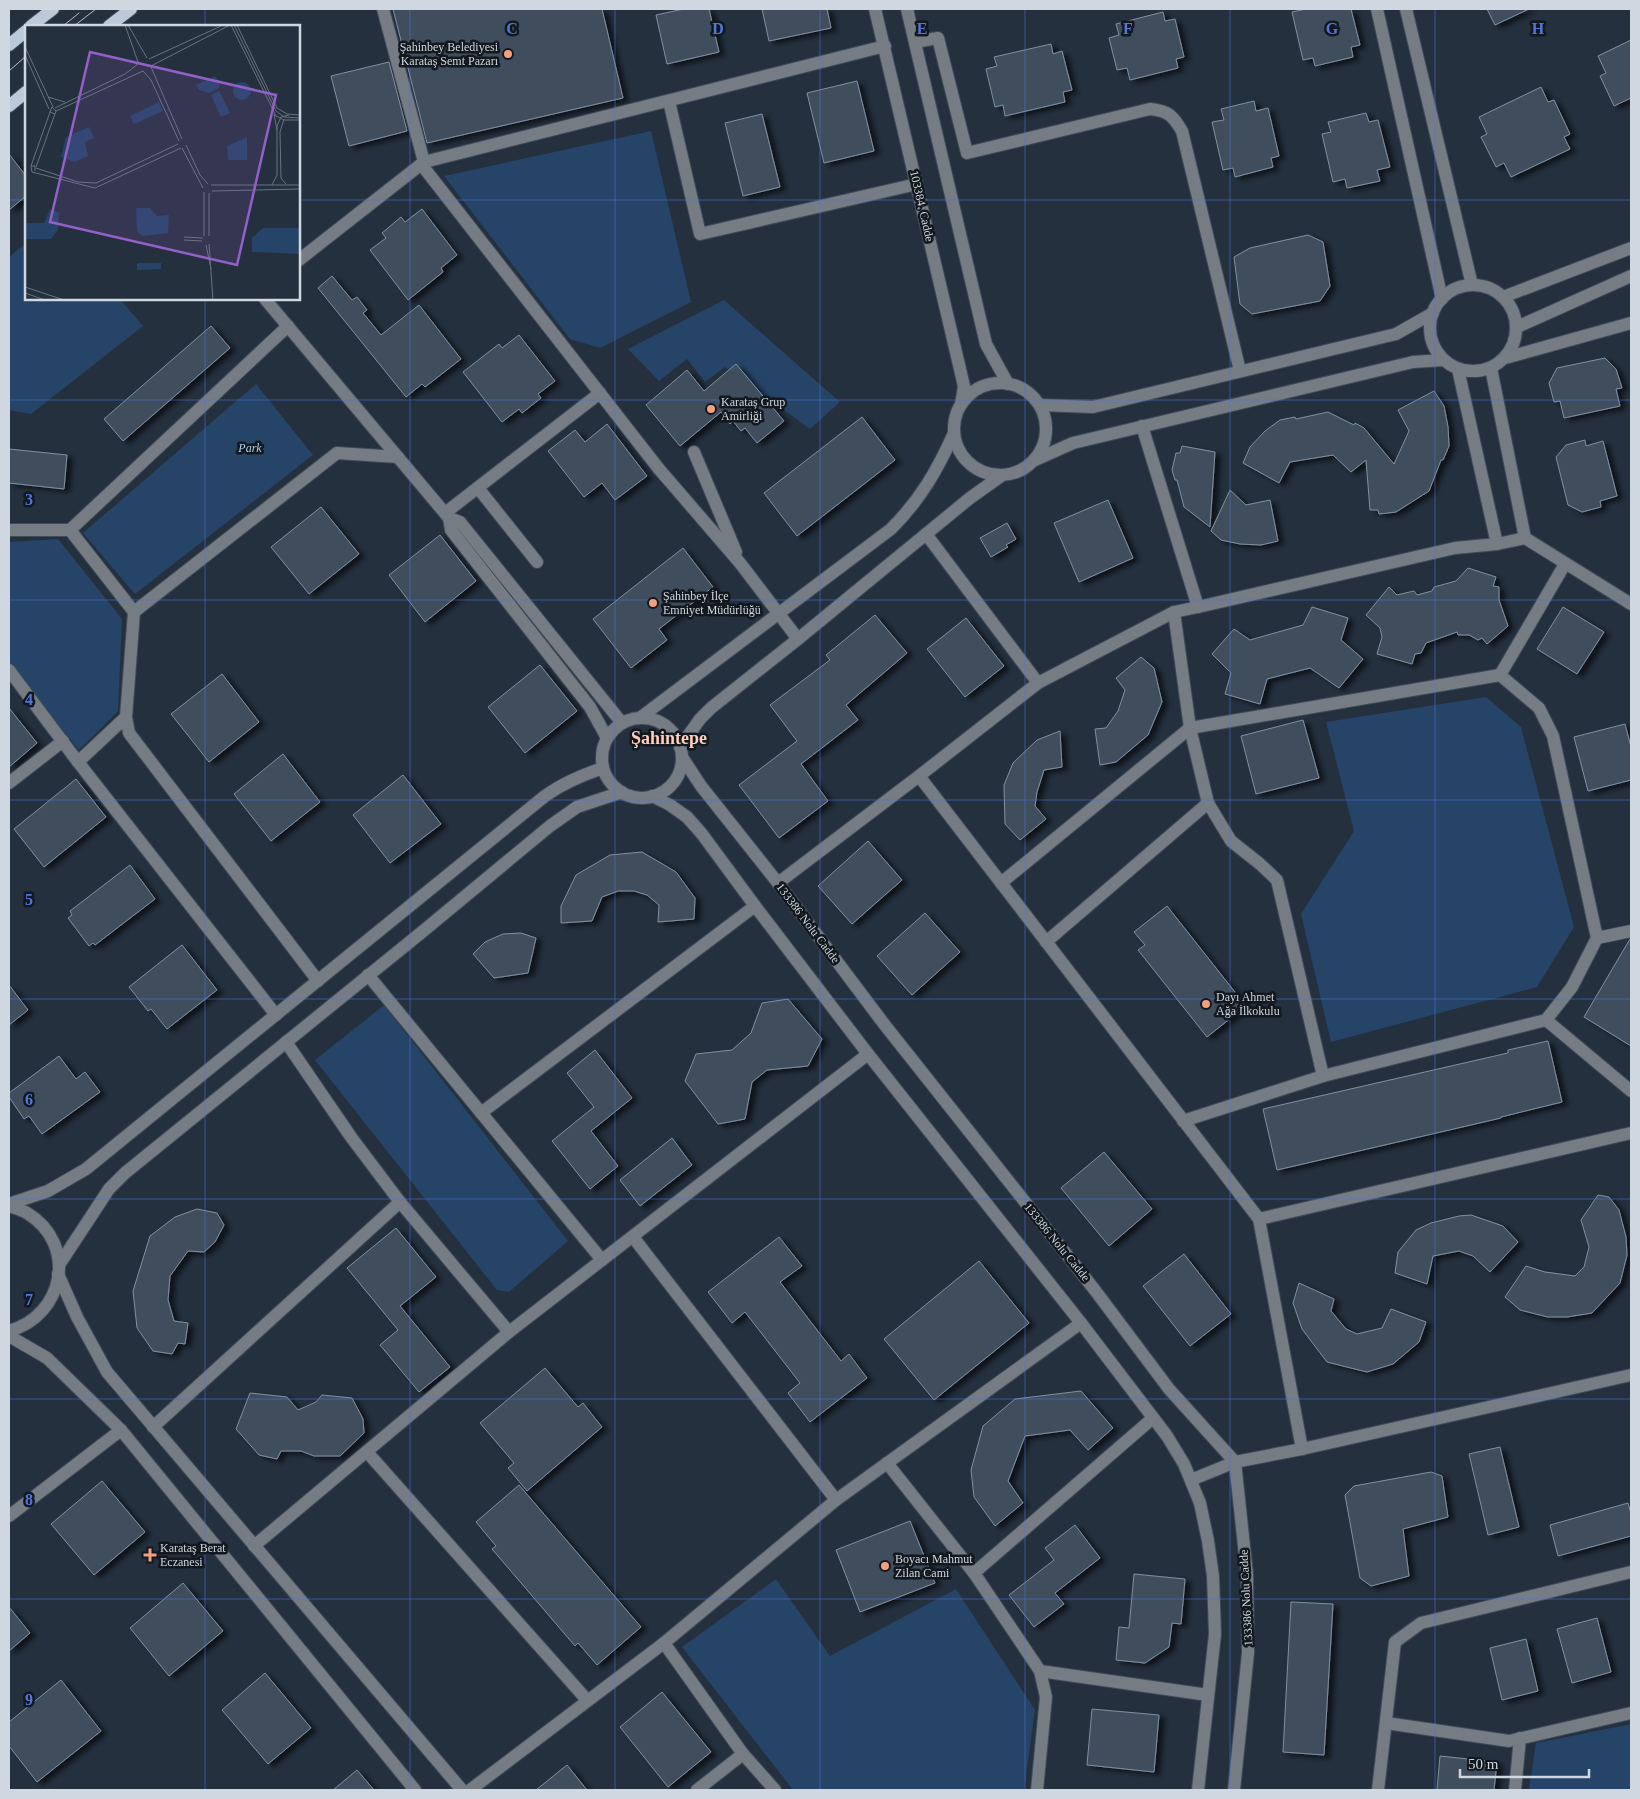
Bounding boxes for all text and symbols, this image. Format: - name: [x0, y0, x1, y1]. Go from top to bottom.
- text: C: [506, 20, 518, 37]
- text: D: [712, 20, 724, 37]
- text: E: [917, 20, 927, 37]
- text: F: [1123, 20, 1133, 37]
- text: G: [1326, 20, 1339, 37]
- text: H: [1532, 20, 1545, 37]
- inset map: [25, 25, 300, 300]
- place label: Şahinbey Belediyesi Karataş Semt Pazarı: [400, 40, 499, 68]
- marker: Şahinbey Belediyesi Karataş Semt Pazarı: [502, 48, 514, 60]
- street label: 103384. Cadde: [907, 169, 937, 243]
- place label: Karataş Grup Amirliği: [721, 395, 785, 423]
- marker: Karataş Grup Amirliği: [705, 403, 717, 415]
- park label: Park: [237, 441, 262, 455]
- text: 3: [25, 491, 33, 508]
- place label: Şahinbey İlçe Emniyet Müdürlüğü: [663, 589, 761, 617]
- marker: Şahinbey İlçe Emniyet Müdürlüğü: [647, 597, 659, 609]
- text: 4: [25, 691, 33, 708]
- district label: Şahintepe: [631, 728, 707, 748]
- street label: 133386 Nolu Cadde: [773, 880, 843, 966]
- text: 5: [25, 891, 33, 908]
- place label: Dayı Ahmet Ağa İlkokulu: [1216, 990, 1280, 1018]
- marker: Dayı Ahmet Ağa İlkokulu: [1200, 998, 1212, 1010]
- text: 6: [25, 1091, 33, 1108]
- street label: 133386 Nolu Cadde: [1021, 1200, 1093, 1284]
- text: 7: [25, 1291, 33, 1308]
- text: 8: [25, 1491, 33, 1508]
- place label: Karataş Berat Eczanesi: [160, 1541, 226, 1569]
- marker: Karataş Berat Eczanesi: [144, 1549, 156, 1561]
- street label: 133386 Nolu Cadde: [1236, 1549, 1256, 1647]
- place label: Boyacı Mahmut Zilan Cami: [895, 1552, 973, 1580]
- marker: Boyacı Mahmut Zilan Cami: [879, 1560, 891, 1572]
- text: 9: [25, 1691, 33, 1708]
- scale bar: [1460, 1746, 1589, 1778]
- text: 50 m: [1468, 1756, 1499, 1772]

